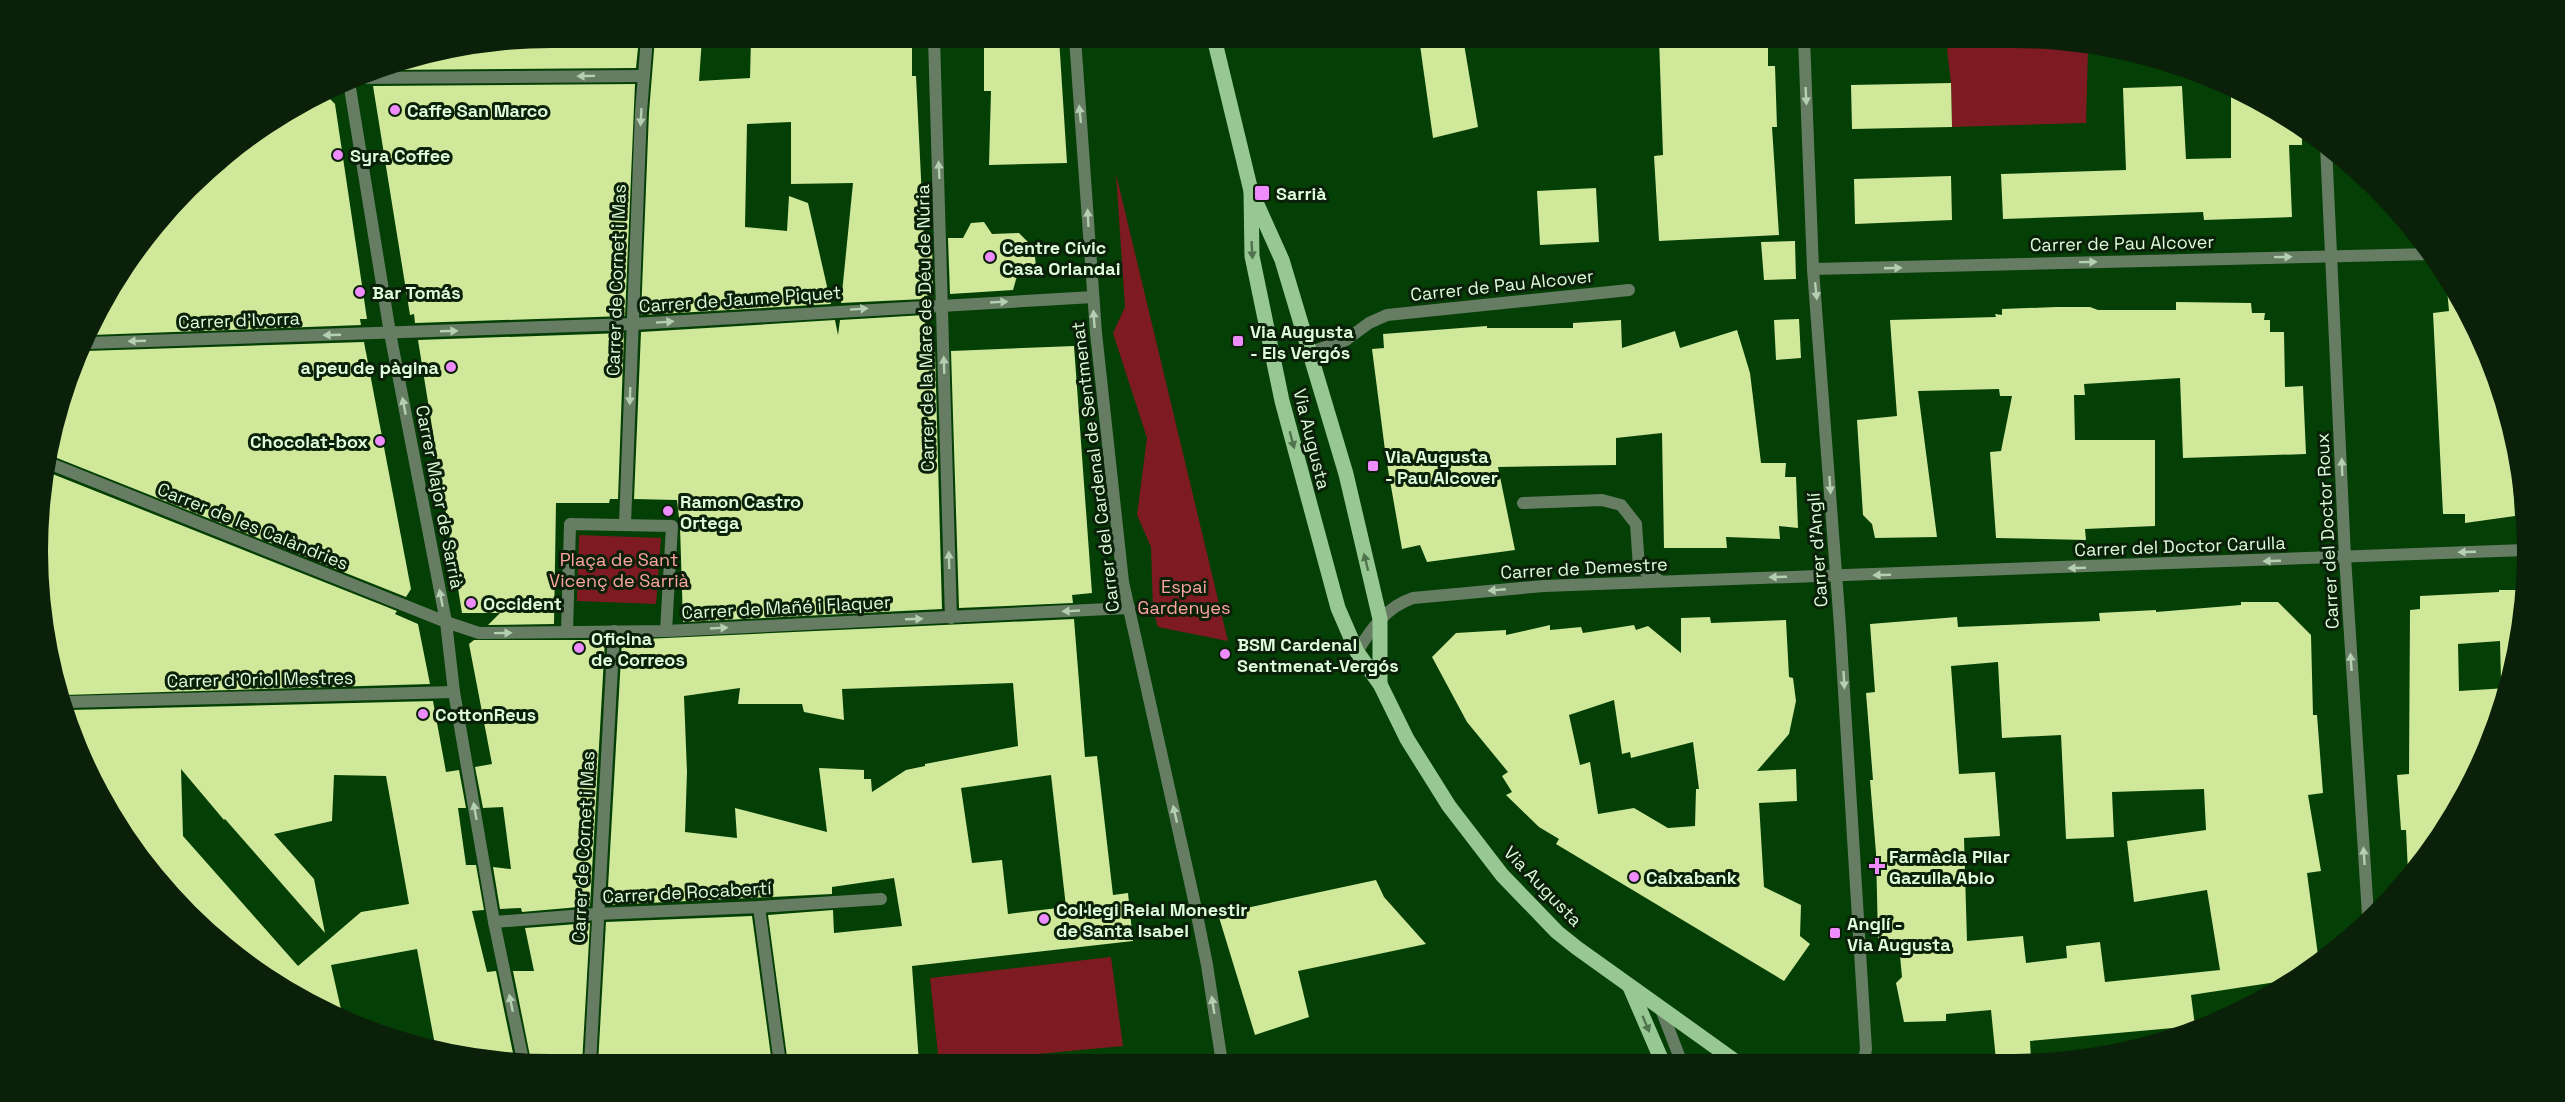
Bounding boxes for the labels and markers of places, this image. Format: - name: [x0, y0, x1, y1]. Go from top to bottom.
- place label: Caffe San Marco: [407, 99, 548, 122]
- marker: Caffe San Marco: [388, 103, 402, 117]
- place label: Syra Coffee: [350, 144, 450, 167]
- marker: Syra Coffee: [331, 148, 345, 162]
- place label: Sarrià: [1276, 182, 1327, 205]
- marker: Sarrià: [1253, 184, 1271, 202]
- place label: Centre Cívic Casa Orlandai: [1002, 236, 1121, 280]
- marker: Centre Cívic Casa Orlandai: [983, 250, 997, 264]
- place label: Bar Tomás: [372, 281, 461, 304]
- marker: Bar Tomás: [353, 285, 367, 299]
- place label: Via Augusta - Els Vergós: [1250, 320, 1354, 364]
- marker: Via Augusta - Els Vergós: [1231, 334, 1245, 348]
- place label: a peu de pàgina: [301, 356, 440, 379]
- marker: a peu de pàgina: [444, 360, 458, 374]
- place label: Chocolat-box: [250, 430, 368, 453]
- marker: Chocolat-box: [373, 434, 387, 448]
- place label: Via Augusta - Pau Alcover: [1385, 445, 1498, 489]
- marker: Via Augusta - Pau Alcover: [1366, 459, 1380, 473]
- place label: Ramon Castro Ortega: [680, 490, 801, 534]
- marker: Ramon Castro Ortega: [661, 504, 675, 518]
- place label: Occident: [483, 592, 562, 615]
- marker: Occident: [464, 596, 478, 610]
- place label: Oficina de Correos: [591, 627, 685, 671]
- place label: BSM Cardenal Sentmenat-Vergós: [1237, 633, 1399, 677]
- marker: Oficina de Correos: [572, 641, 586, 655]
- marker: BSM Cardenal Sentmenat-Vergós: [1218, 647, 1232, 661]
- place label: CottonReus: [435, 703, 536, 726]
- marker: CottonReus: [416, 707, 430, 721]
- place label: Farmàcia Pilar Gazulla Abio: [1889, 845, 2010, 889]
- marker: Farmàcia Pilar Gazulla Abio: [1870, 859, 1884, 873]
- place label: Caixabank: [1646, 866, 1737, 889]
- marker: Caixabank: [1627, 870, 1641, 884]
- place label: Col·legi Reial Monestir de Santa Isabel: [1056, 898, 1247, 942]
- marker: Col·legi Reial Monestir de Santa Isabel: [1037, 912, 1051, 926]
- place label: Anglí - Via Augusta: [1847, 912, 1951, 956]
- marker: Anglí - Via Augusta: [1828, 926, 1842, 940]

